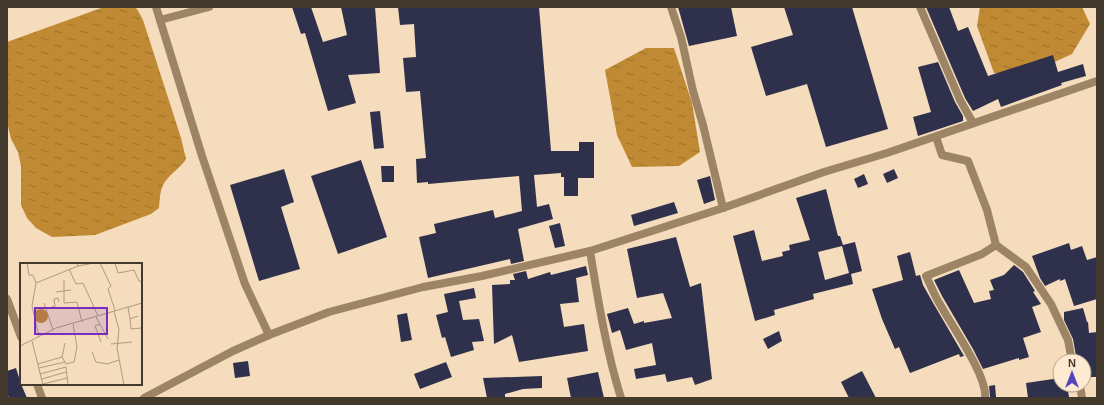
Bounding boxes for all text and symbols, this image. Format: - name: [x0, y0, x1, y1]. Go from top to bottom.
- inset map: [20, 263, 142, 385]
- north arrow: [1052, 353, 1092, 393]
- text: N: [1068, 357, 1076, 369]

